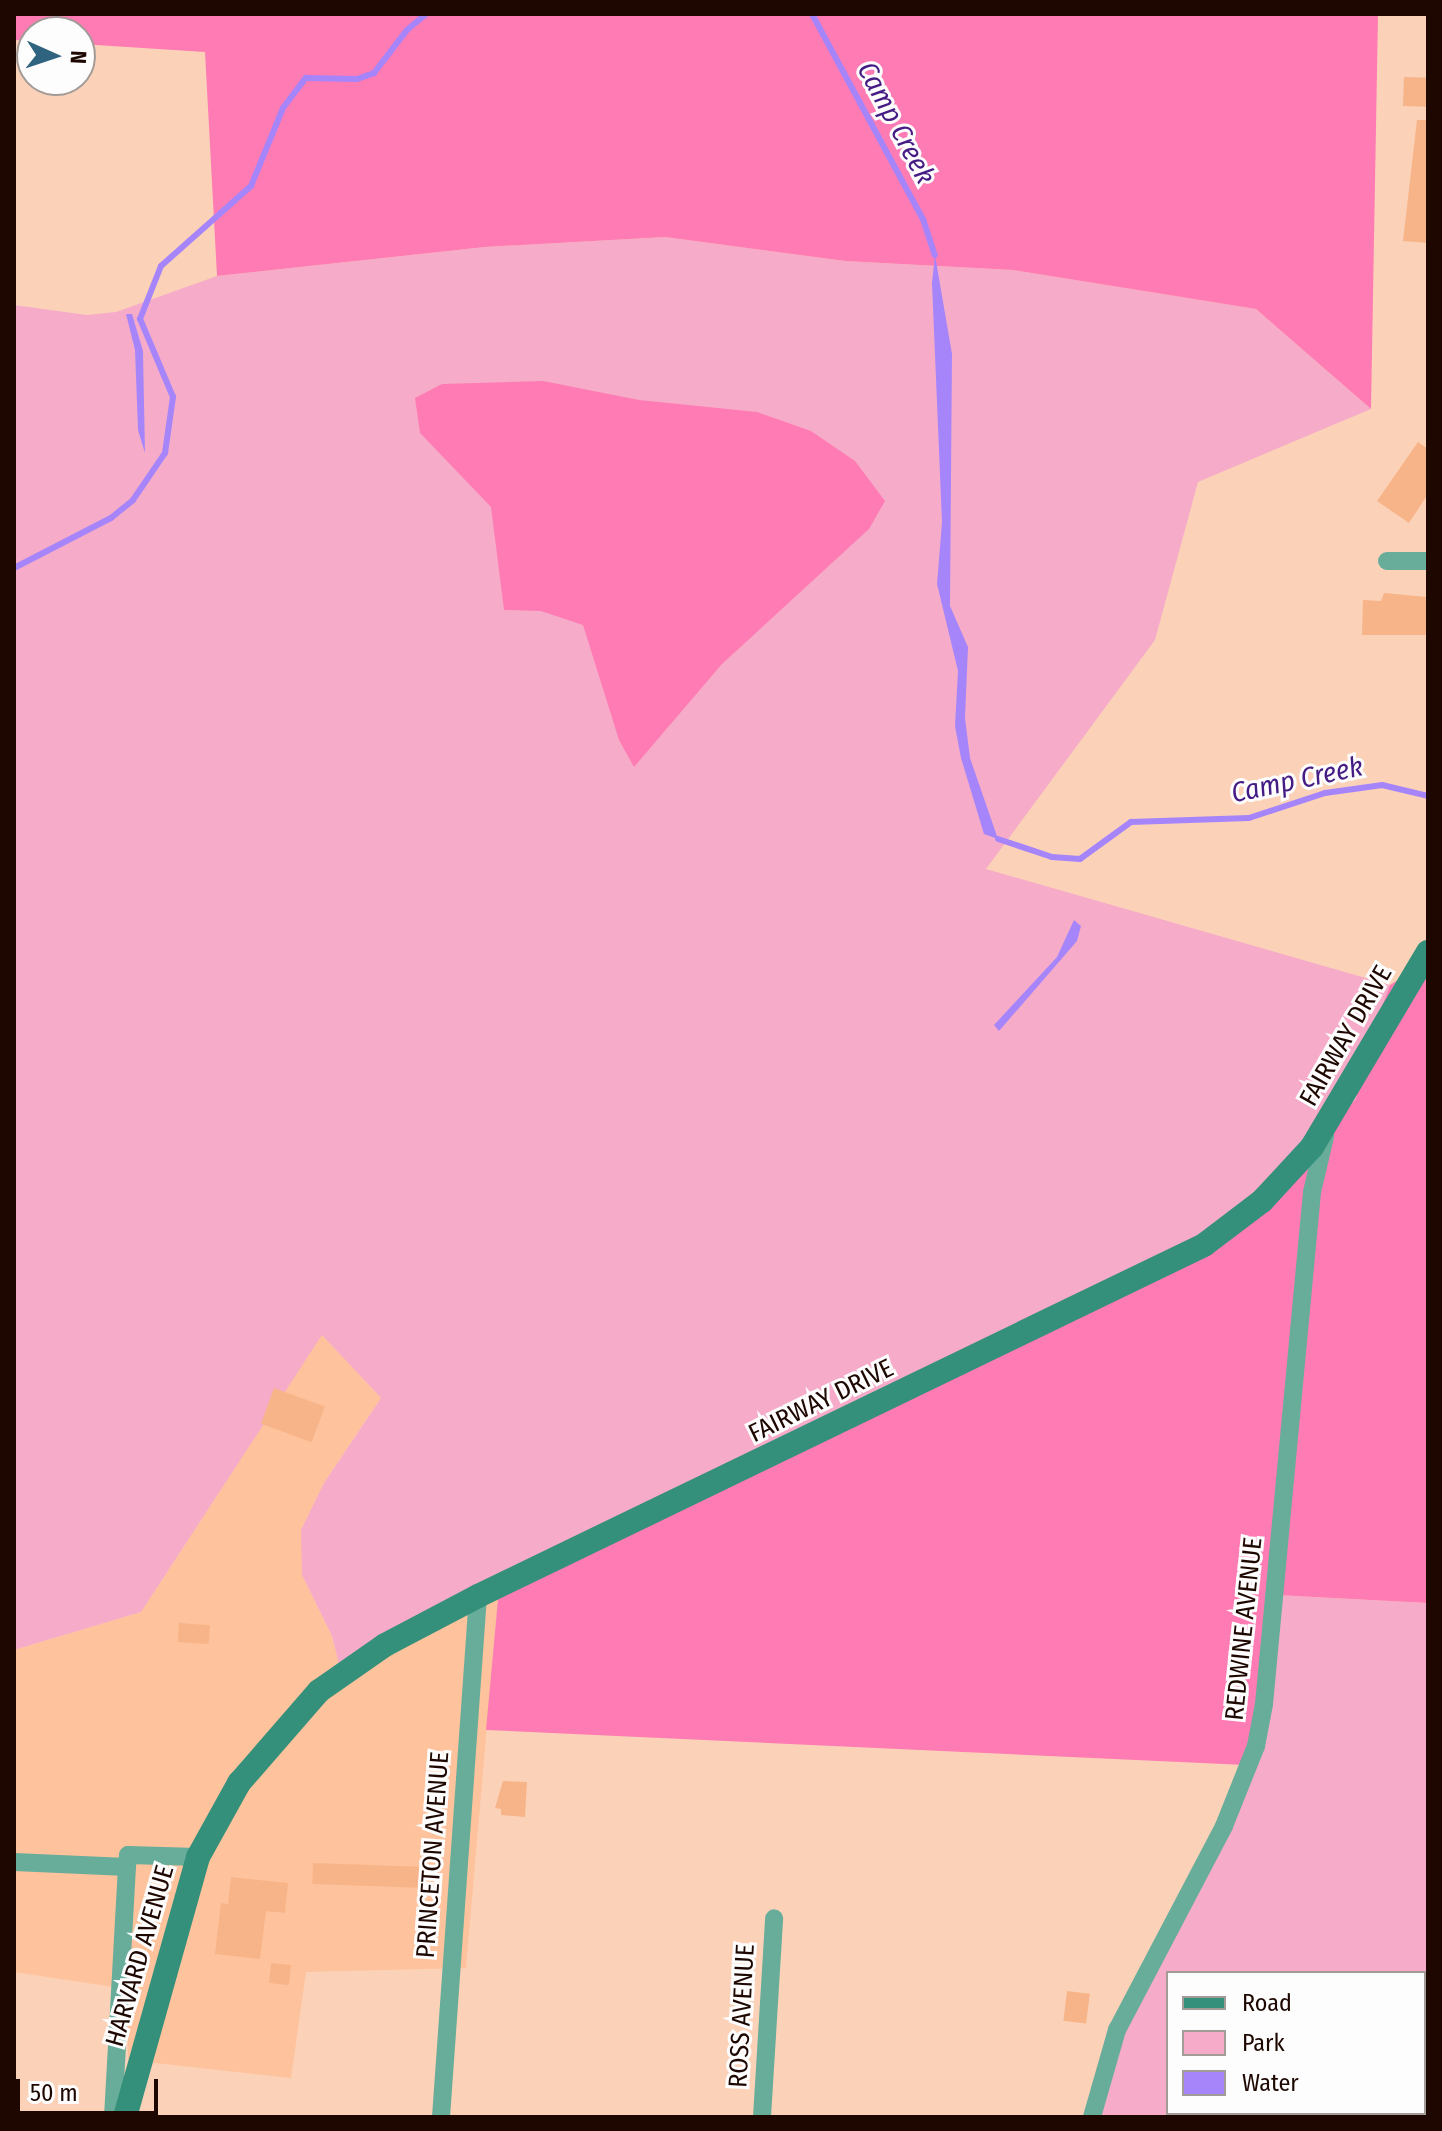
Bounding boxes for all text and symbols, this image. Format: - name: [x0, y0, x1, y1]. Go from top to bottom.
- north arrow: [16, 16, 96, 96]
- text: N: [65, 50, 92, 64]
- water label: Camp Creek: [850, 56, 942, 190]
- water label: Camp Creek: [1228, 750, 1366, 810]
- street label: FAIRWAY DRIVE: [1293, 960, 1399, 1112]
- street label: FAIRWAY DRIVE: [744, 1353, 898, 1449]
- street label: REDWINE AVENUE: [1219, 1536, 1269, 1722]
- street label: PRINCETON AVENUE: [410, 1751, 456, 1959]
- street label: HARVARD AVENUE: [99, 1862, 181, 2050]
- street label: ROSS AVENUE: [723, 1943, 761, 2089]
- legend: [1166, 1971, 1426, 2115]
- text: Road: [1242, 1989, 1292, 2017]
- text: Park: [1242, 2029, 1285, 2057]
- scale bar: [20, 2063, 162, 2113]
- text: Water: [1242, 2069, 1299, 2097]
- text: 50 m: [30, 2079, 78, 2107]

